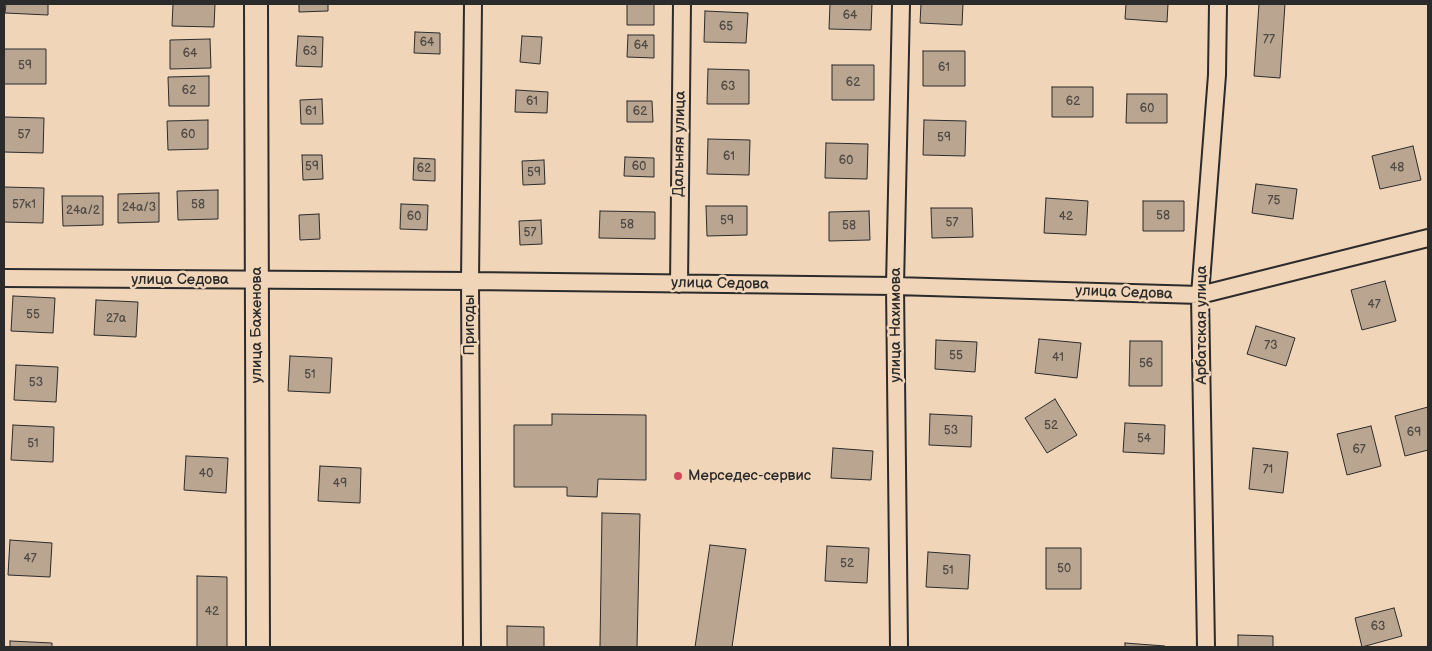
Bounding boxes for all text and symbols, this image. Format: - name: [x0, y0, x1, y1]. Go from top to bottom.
- house number: 64: [843, 9, 857, 23]
- house number: 65: [719, 20, 733, 34]
- house number: 77: [1263, 33, 1275, 47]
- house number: 64: [420, 36, 434, 50]
- house number: 64: [634, 39, 648, 53]
- house number: 63: [303, 45, 317, 59]
- house number: 64: [183, 47, 197, 61]
- house number: 59: [18, 59, 32, 73]
- house number: 61: [938, 61, 950, 75]
- house number: 62: [846, 76, 860, 90]
- house number: 63: [721, 80, 735, 94]
- house number: 62: [182, 84, 196, 98]
- street label: Дальняя улица: [670, 91, 690, 197]
- house number: 61: [526, 95, 538, 109]
- house number: 62: [1066, 95, 1080, 109]
- house number: 60: [1140, 102, 1154, 116]
- house number: 61: [305, 105, 317, 119]
- house number: 62: [633, 105, 647, 119]
- house number: 57: [18, 128, 30, 142]
- house number: 60: [181, 128, 195, 142]
- house number: 59: [937, 131, 951, 145]
- house number: 61: [723, 150, 735, 164]
- house number: 60: [839, 154, 853, 168]
- house number: 59: [305, 160, 319, 174]
- house number: 60: [632, 160, 646, 174]
- house number: 48: [1390, 161, 1404, 175]
- house number: 62: [417, 162, 431, 176]
- house number: 59: [527, 166, 541, 180]
- house number: 75: [1268, 194, 1280, 208]
- house number: 57к1: [12, 198, 36, 212]
- house number: 58: [191, 198, 205, 212]
- house number: 24а/3: [122, 201, 156, 215]
- house number: 24а/2: [66, 204, 100, 218]
- house number: 58: [1156, 209, 1170, 223]
- house number: 60: [407, 210, 421, 224]
- house number: 42: [1059, 210, 1073, 224]
- house number: 59: [720, 214, 734, 228]
- house number: 57: [946, 216, 958, 230]
- house number: 58: [620, 218, 634, 232]
- house number: 58: [842, 219, 856, 233]
- house number: 57: [524, 226, 536, 240]
- street label: Арбатская улица: [1193, 265, 1211, 385]
- street label: улица Баженова: [248, 267, 266, 383]
- street label: улица Нахимова: [887, 267, 905, 383]
- street label: улица Седова: [131, 271, 229, 289]
- street label: улица Седова: [671, 274, 769, 294]
- street label: улица Седова: [1075, 282, 1173, 304]
- street label: Пригоды: [461, 295, 479, 355]
- house number: 47: [1367, 298, 1381, 312]
- house number: 55: [26, 308, 40, 322]
- house number: 27а: [106, 312, 126, 326]
- house number: 73: [1264, 339, 1278, 353]
- house number: 55: [949, 349, 963, 363]
- house number: 41: [1052, 351, 1064, 365]
- house number: 56: [1139, 357, 1153, 371]
- house number: 51: [304, 368, 316, 382]
- house number: 53: [29, 376, 43, 390]
- house number: 52: [1044, 419, 1058, 433]
- house number: 53: [944, 424, 958, 438]
- house number: 69: [1407, 426, 1421, 440]
- house number: 54: [1137, 432, 1151, 446]
- house number: 51: [27, 437, 39, 451]
- house number: 67: [1352, 443, 1366, 457]
- house number: 71: [1263, 463, 1273, 477]
- house number: 40: [199, 467, 213, 481]
- place label: Мерседес-сервис: [688, 467, 811, 485]
- marker: Мерседес-сервис: [672, 470, 684, 482]
- house number: 49: [333, 477, 347, 491]
- house number: 47: [23, 552, 37, 566]
- house number: 52: [840, 557, 854, 571]
- house number: 50: [1057, 562, 1071, 576]
- house number: 51: [942, 564, 954, 578]
- house number: 42: [205, 605, 219, 619]
- house number: 63: [1371, 620, 1385, 634]

